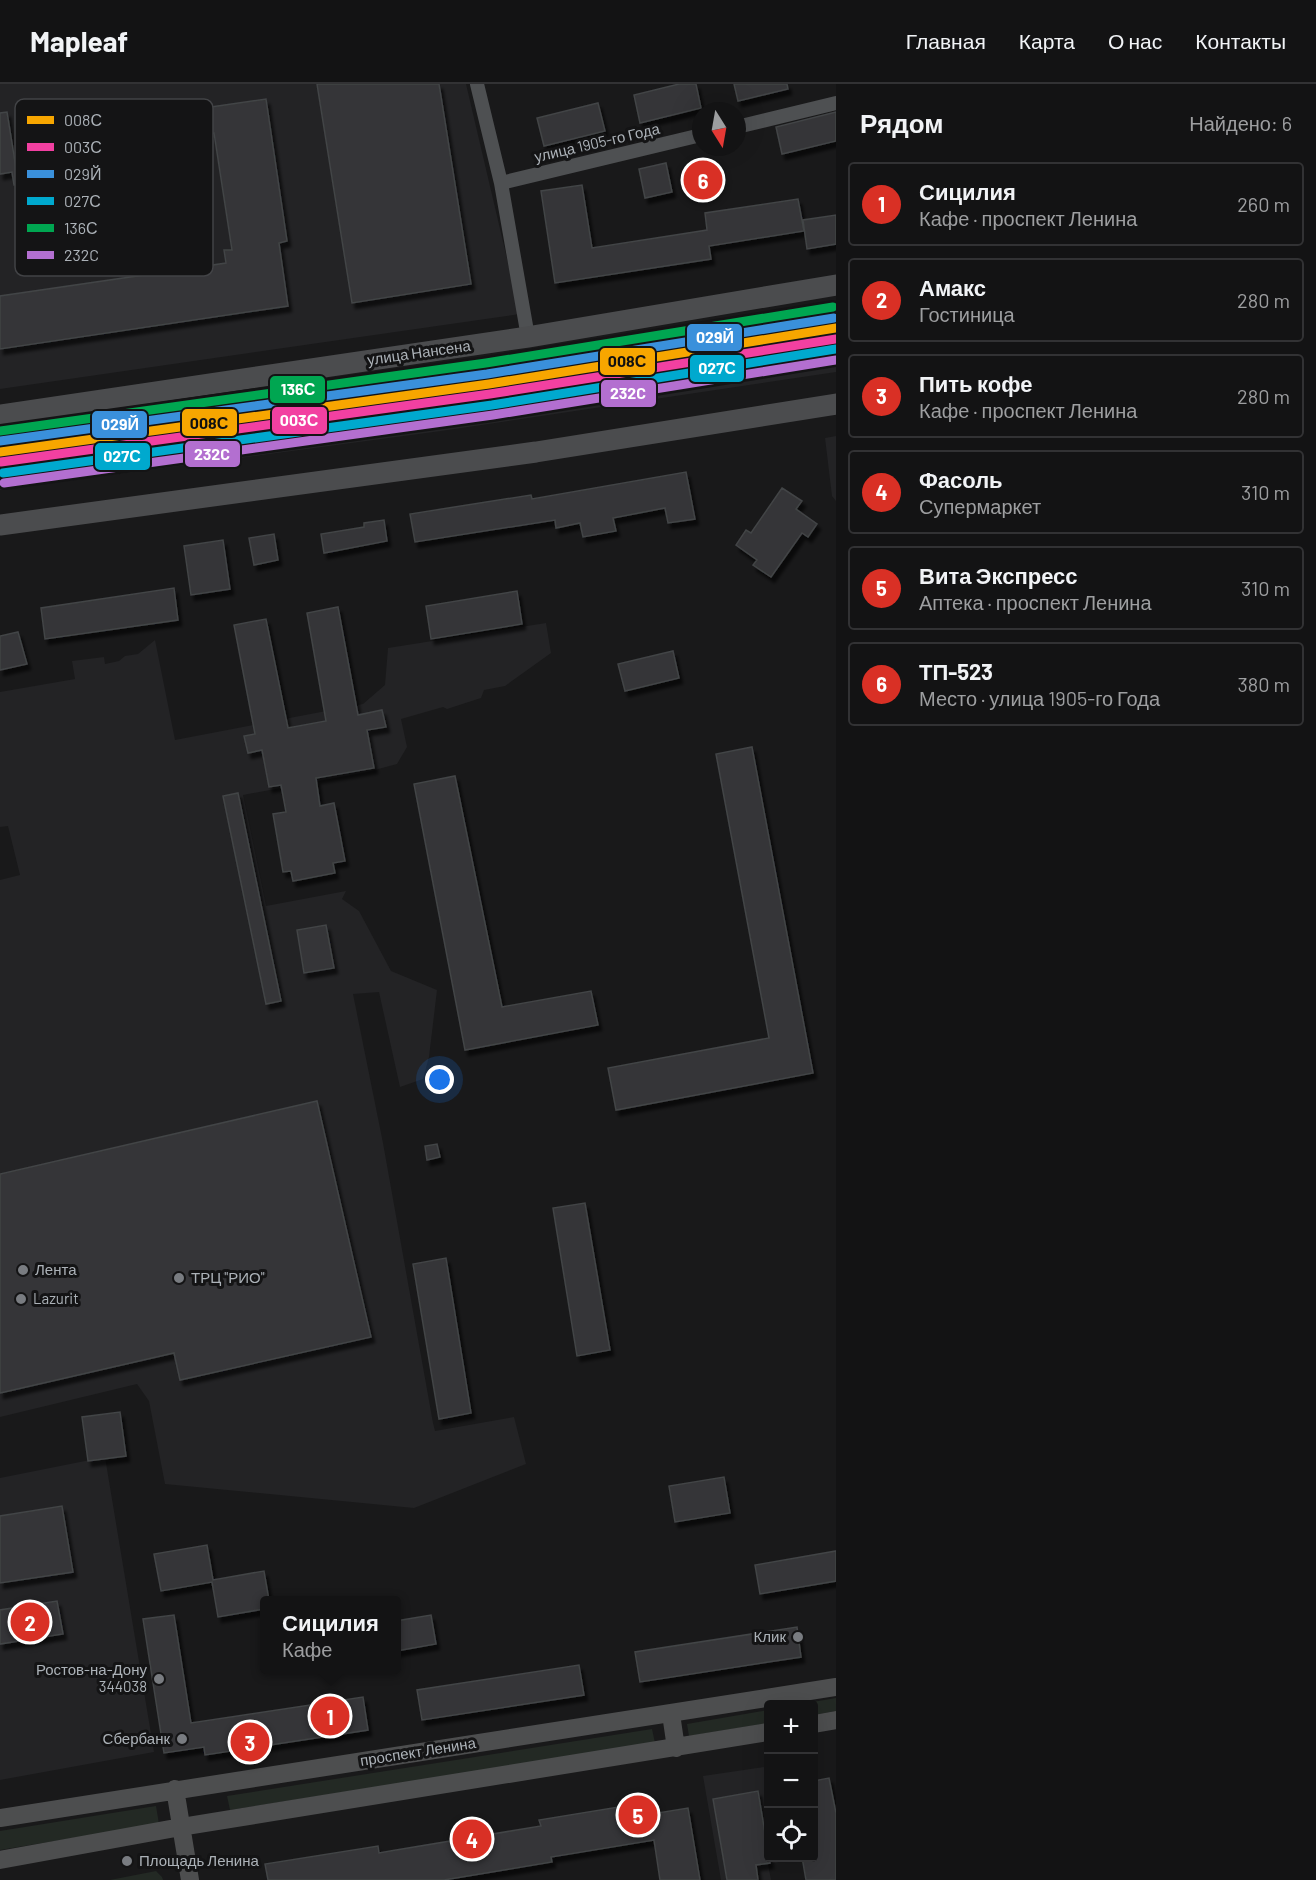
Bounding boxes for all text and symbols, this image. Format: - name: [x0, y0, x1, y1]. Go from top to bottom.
- text: Mapleaf: [30, 24, 128, 58]
- text: Главная: [906, 28, 986, 53]
- text: Карта: [1019, 28, 1075, 53]
- text: О нас: [1108, 28, 1162, 53]
- text: Контакты: [1195, 28, 1286, 53]
- legend: [15, 99, 213, 276]
- north arrow: [692, 102, 746, 156]
- text: Рядом: [860, 107, 943, 138]
- text: 008С: [64, 110, 102, 129]
- text: Найдено: 6: [1189, 111, 1292, 135]
- street label: улица 1905-го Года: [532, 119, 662, 165]
- text: 003С: [64, 137, 102, 156]
- pin: 6: [684, 158, 722, 202]
- text: 029Й: [64, 164, 101, 183]
- text: Сицилия: [919, 178, 1016, 204]
- text: 027С: [64, 191, 101, 210]
- text: 1: [878, 192, 885, 216]
- text: 260 m: [1237, 192, 1290, 216]
- text: Кафе · проспект Ленина: [919, 206, 1137, 230]
- text: 136С: [64, 218, 98, 237]
- text: 232C: [64, 245, 99, 264]
- text: Амакс: [919, 274, 986, 300]
- text: 2: [876, 288, 887, 312]
- text: 280 m: [1237, 288, 1290, 312]
- text: Гостиница: [919, 302, 1015, 326]
- line badge: 029Й: [686, 323, 743, 352]
- text: 029Й: [696, 327, 734, 346]
- street label: улица Нансена: [366, 336, 472, 368]
- line badge: 008С: [599, 347, 656, 376]
- text: 008С: [608, 351, 647, 370]
- line badge: 027С: [689, 354, 745, 383]
- text: 027С: [698, 358, 736, 377]
- text: Пить кофе: [919, 370, 1032, 396]
- line badge: 136С: [269, 375, 326, 404]
- text: 136С: [281, 379, 316, 398]
- line badge: 232C: [600, 379, 657, 408]
- text: 232C: [610, 383, 646, 402]
- text: 3: [876, 384, 887, 408]
- text: 280 m: [1237, 384, 1290, 408]
- text: Кафе · проспект Ленина: [919, 398, 1137, 422]
- line badge: 003С: [271, 406, 328, 435]
- line badge: 008С: [181, 408, 238, 437]
- line badge: 029Й: [91, 410, 148, 439]
- text: 003С: [280, 410, 319, 429]
- text: 008С: [190, 413, 229, 432]
- text: 029Й: [101, 414, 139, 433]
- line badge: 232C: [184, 440, 241, 468]
- line badge: 027С: [94, 442, 151, 471]
- text: 232C: [194, 444, 230, 463]
- text: 027С: [103, 446, 141, 465]
- text: Фасоль: [919, 466, 1003, 492]
- text: 4: [875, 480, 888, 504]
- text: 310 m: [1241, 480, 1290, 504]
- text: Супермаркет: [919, 494, 1041, 518]
- text: Вита Экспресс: [919, 562, 1078, 588]
- text: 5: [876, 576, 887, 600]
- text: 310 m: [1241, 576, 1290, 600]
- text: Аптека · проспект Ленина: [919, 590, 1152, 614]
- text: ТП-523: [919, 658, 993, 684]
- text: 6: [876, 672, 887, 696]
- text: 380 m: [1237, 672, 1290, 696]
- text: Место · улица 1905-го Года: [919, 686, 1160, 710]
- your location: [425, 1065, 454, 1094]
- place label: Лента: [35, 1260, 77, 1278]
- marker: Лента: [16, 1263, 30, 1277]
- place label: ТРЦ "РИО": [191, 1268, 265, 1286]
- marker: ТРЦ "РИО": [172, 1271, 186, 1285]
- place label: Lazurit: [33, 1289, 79, 1307]
- marker: Lazurit: [14, 1292, 28, 1306]
- popup: [260, 1596, 401, 1674]
- pin: 2: [10, 1600, 50, 1644]
- text: Сицилия: [282, 1609, 379, 1635]
- place label: Клик: [754, 1627, 786, 1645]
- marker: Клик: [791, 1630, 805, 1644]
- text: Кафе: [282, 1637, 332, 1661]
- place label: Ростов-на-Дону 344038: [36, 1660, 147, 1695]
- marker: Ростов-на-Дону 344038: [152, 1672, 166, 1686]
- pin: 1: [310, 1694, 350, 1738]
- map controls: [764, 1700, 818, 1862]
- button: +: [764, 1700, 818, 1754]
- pin: 3: [230, 1720, 270, 1764]
- place label: Сбербанк: [103, 1729, 170, 1747]
- marker: Сбербанк: [175, 1732, 189, 1746]
- street label: проспект Ленина: [359, 1733, 478, 1769]
- button: −: [764, 1754, 818, 1808]
- pin: 5: [618, 1792, 658, 1838]
- button: locate: [764, 1808, 818, 1862]
- pin: 4: [452, 1816, 492, 1862]
- place label: Площадь Ленина: [139, 1851, 259, 1869]
- marker: Площадь Ленина: [120, 1854, 134, 1868]

